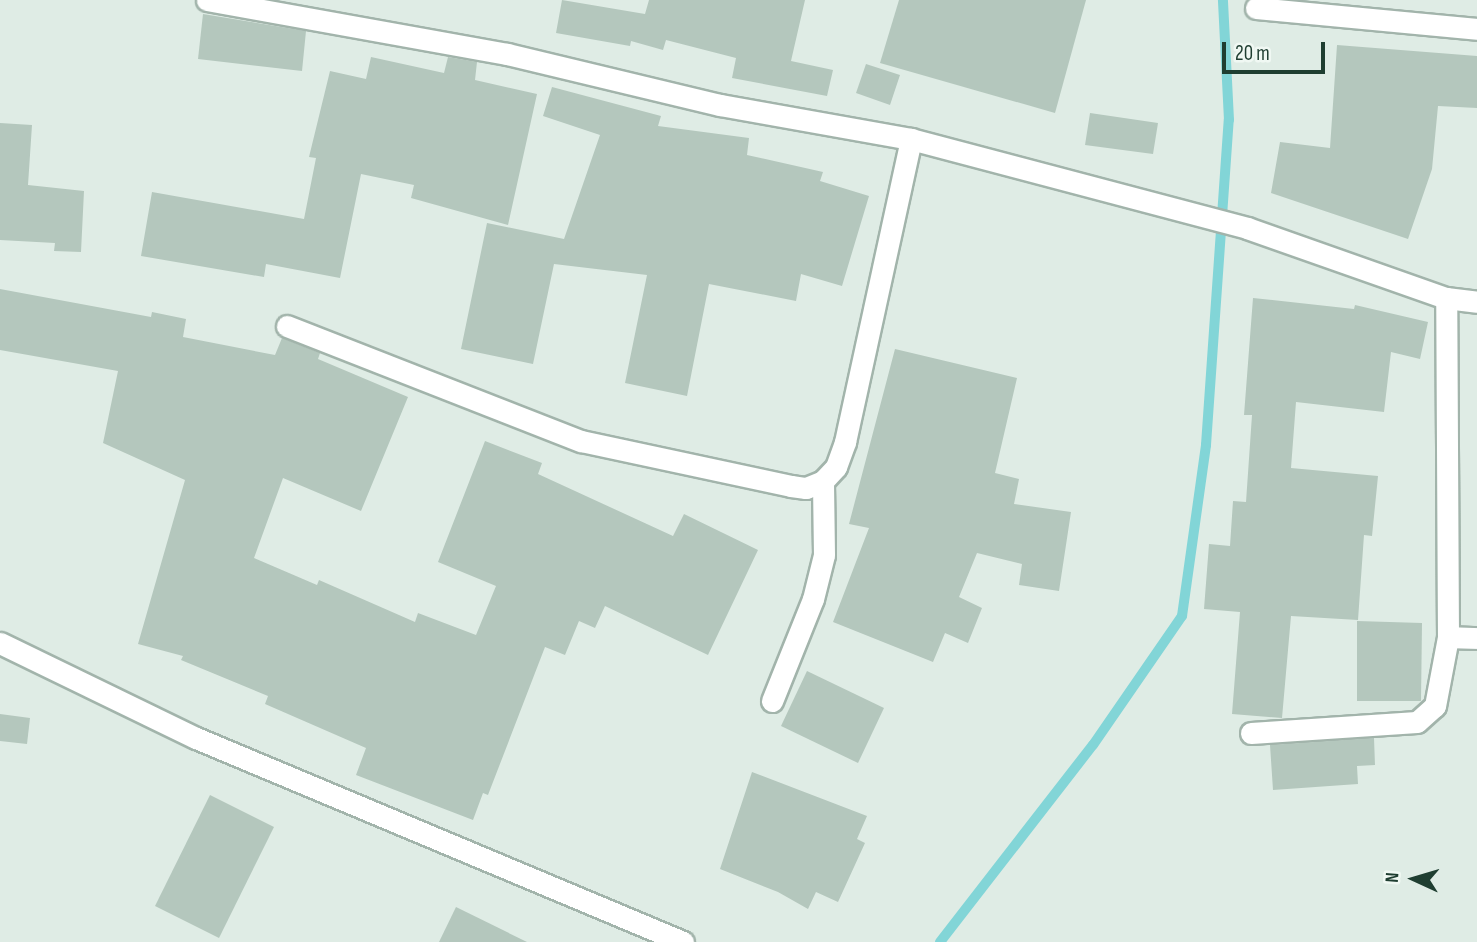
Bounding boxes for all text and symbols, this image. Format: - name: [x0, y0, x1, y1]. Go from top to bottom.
- scale bar: [1225, 28, 1328, 72]
- text: 20 m: [1235, 41, 1270, 66]
- north arrow: [1379, 844, 1449, 914]
- text: N: [1381, 872, 1404, 883]

